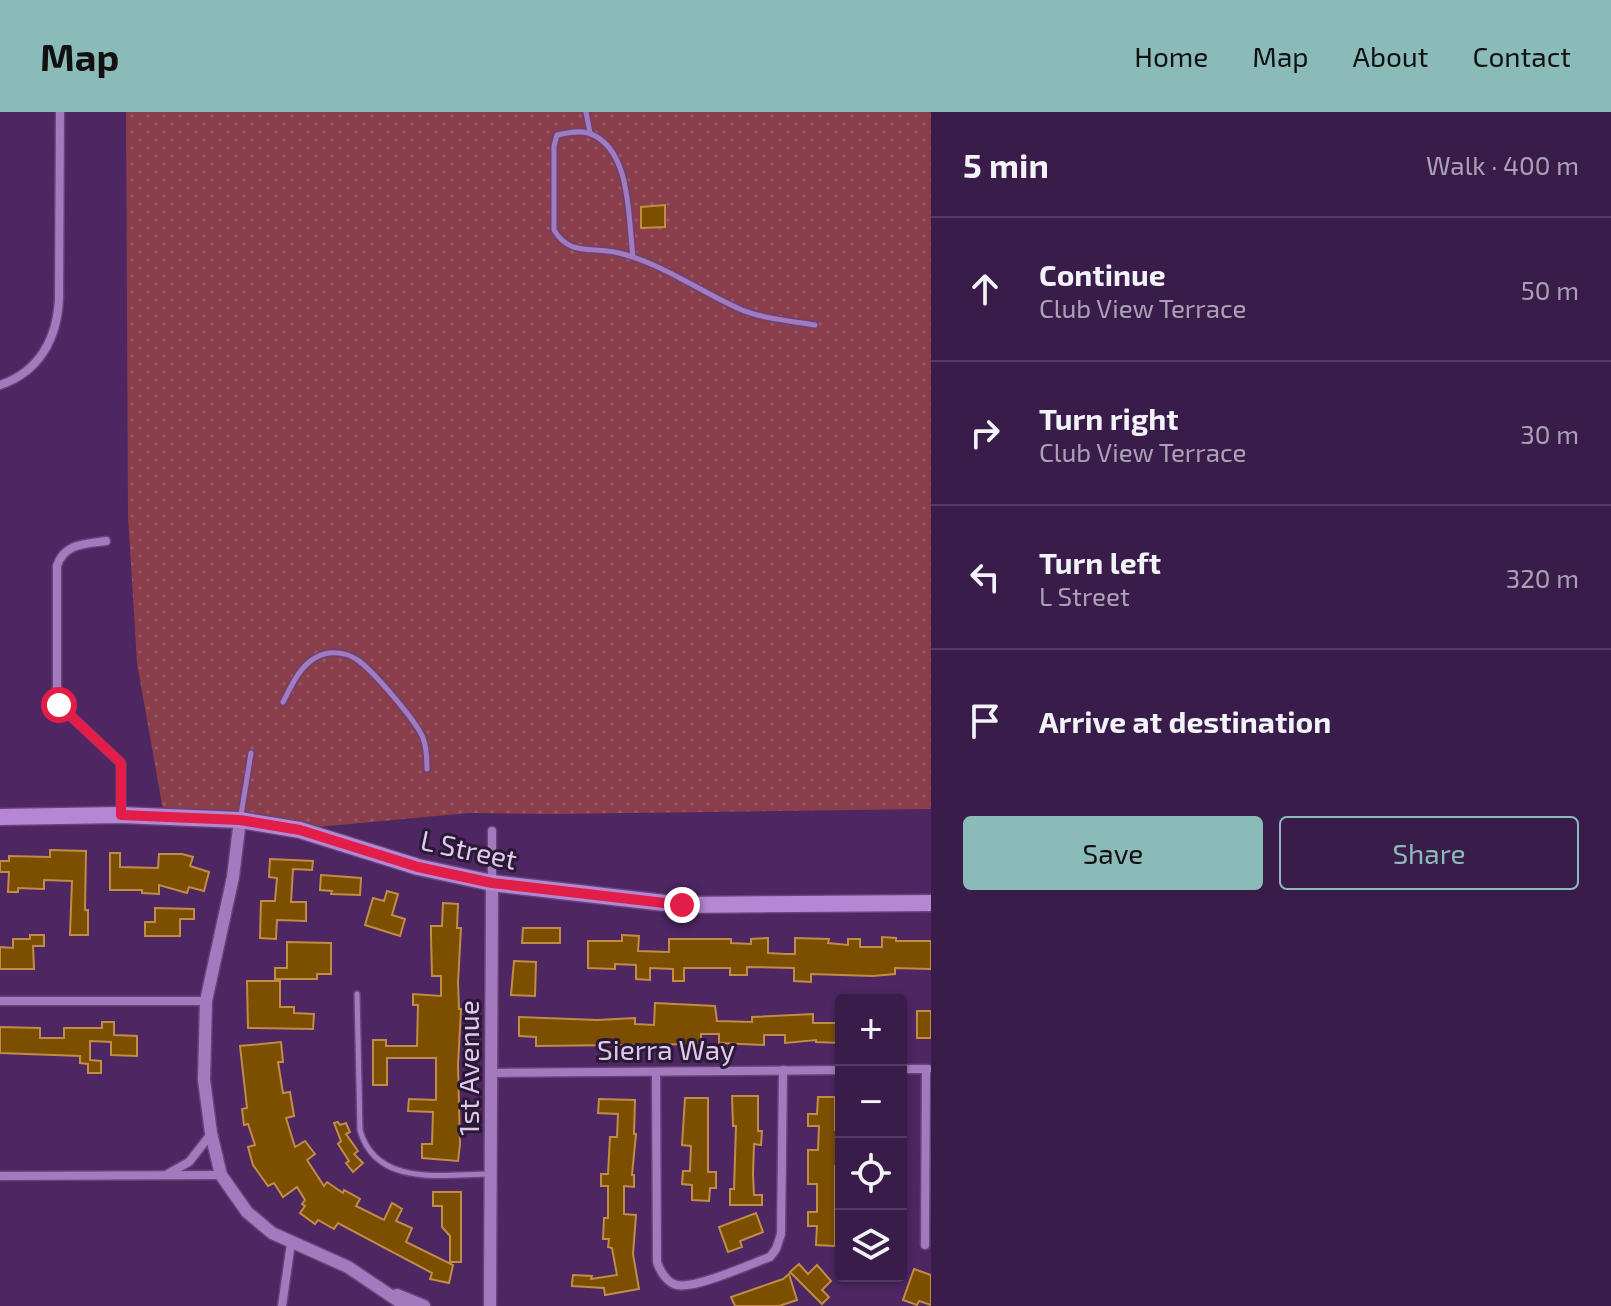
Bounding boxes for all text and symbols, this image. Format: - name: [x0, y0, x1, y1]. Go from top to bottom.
- text: Map: [40, 33, 119, 79]
- text: Home: [1134, 39, 1208, 73]
- text: Map: [1252, 39, 1309, 73]
- text: About: [1353, 39, 1428, 73]
- text: Contact: [1472, 39, 1571, 73]
- text: 5 min: [963, 144, 1049, 185]
- text: Walk · 400 m: [1426, 149, 1579, 180]
- text: Continue: [1039, 256, 1166, 292]
- icon: ahead: [963, 267, 1007, 311]
- text: 50 m: [1521, 274, 1579, 305]
- text: Club View Terrace: [1039, 292, 1246, 323]
- text: Turn right: [1039, 400, 1179, 436]
- icon: right: [963, 411, 1007, 455]
- text: 30 m: [1520, 418, 1579, 449]
- text: Club View Terrace: [1039, 436, 1246, 467]
- text: Turn left: [1039, 544, 1161, 580]
- icon: left: [963, 555, 1007, 599]
- text: 320 m: [1506, 562, 1579, 593]
- text: L Street: [1039, 580, 1130, 611]
- route start: [41, 687, 77, 723]
- icon: arrive: [963, 699, 1007, 743]
- text: Arrive at destination: [1039, 703, 1331, 739]
- button: Save: [963, 816, 1263, 890]
- button: Share: [1279, 816, 1579, 890]
- street label: L Street: [418, 822, 520, 876]
- route end: [664, 887, 700, 923]
- map controls: [835, 994, 907, 1282]
- button: +: [835, 994, 907, 1066]
- street label: 1st Avenue: [451, 1000, 485, 1136]
- street label: Sierra Way: [597, 1032, 735, 1066]
- button: −: [835, 1066, 907, 1138]
- button: locate: [835, 1138, 907, 1210]
- button: layers: [835, 1210, 907, 1282]

